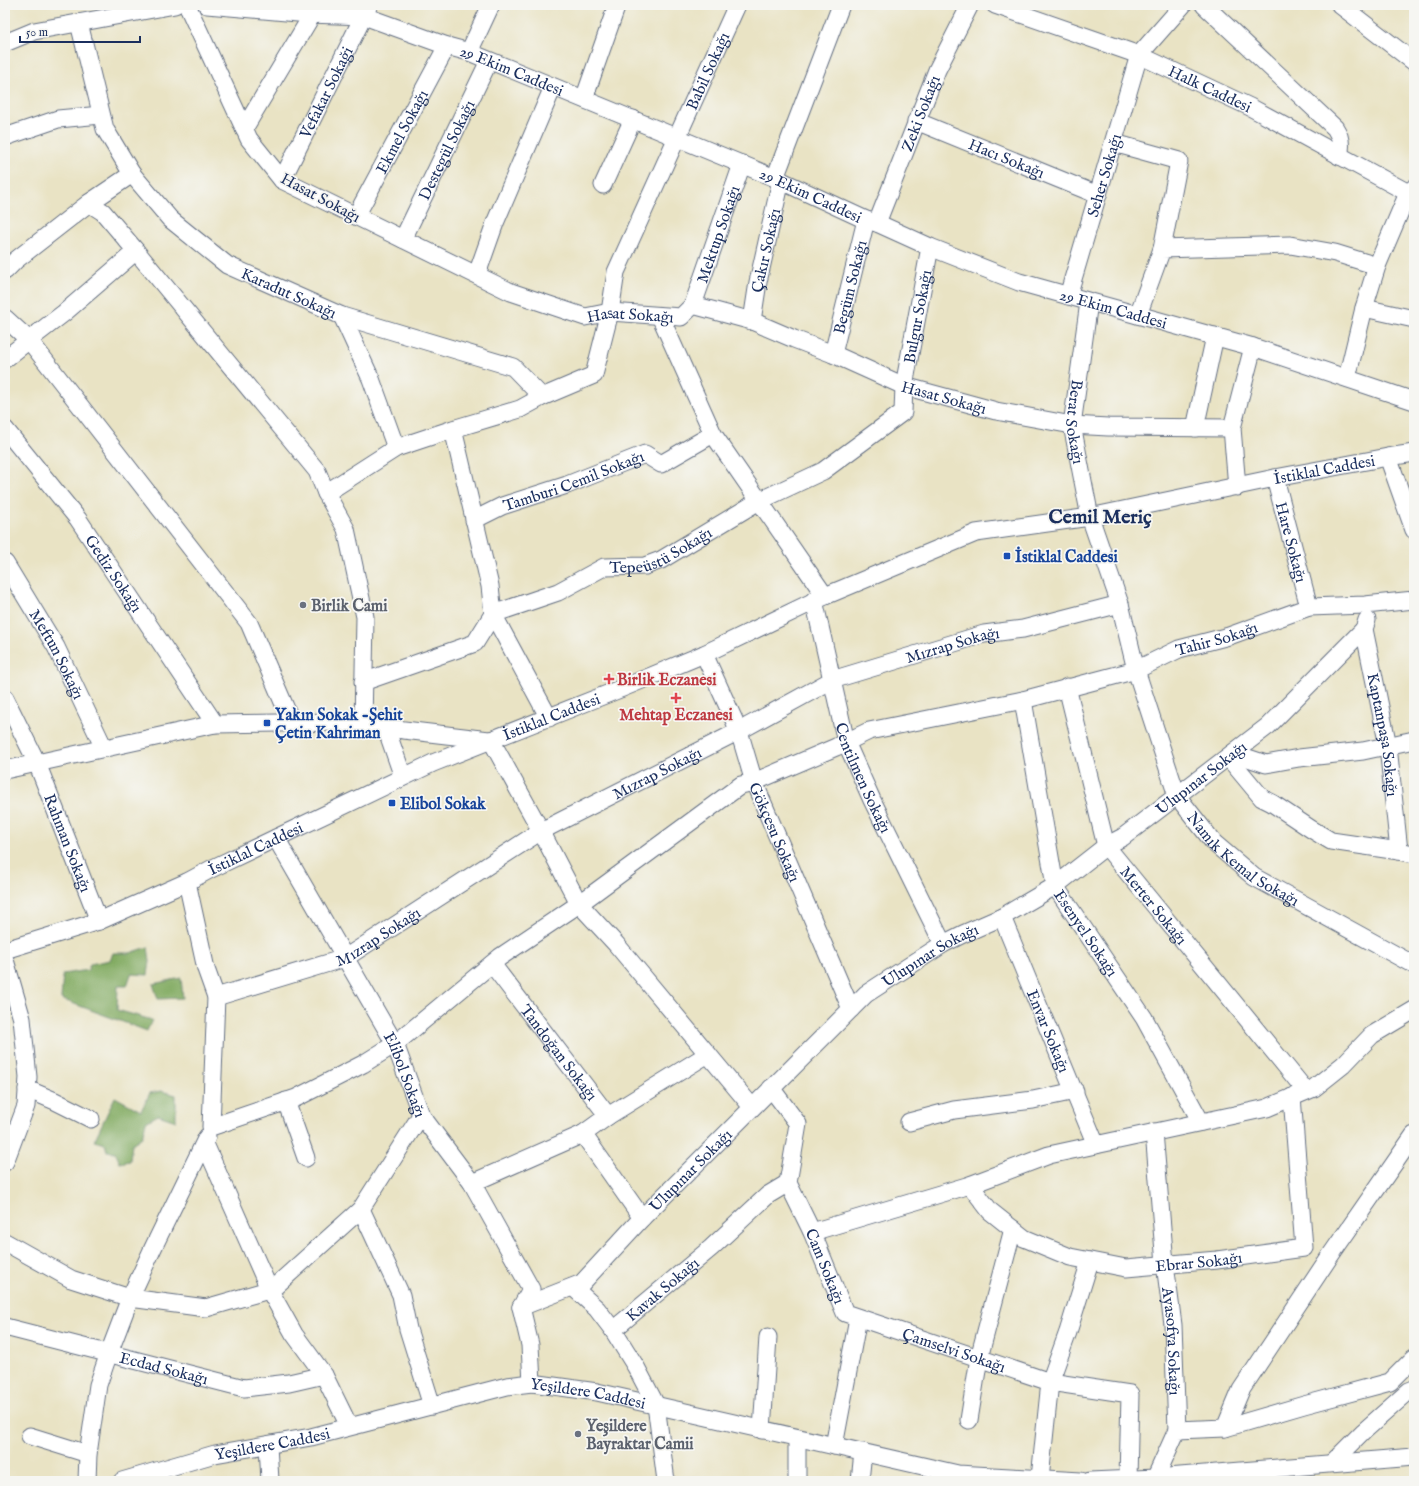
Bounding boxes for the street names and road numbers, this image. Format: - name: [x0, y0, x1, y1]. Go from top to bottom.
- street label: Babil Sokağı: [683, 29, 735, 114]
- street label: 29 Ekim Caddesi: [457, 42, 566, 102]
- street label: Vefakar Sokaği: [296, 44, 359, 143]
- street label: Halk Caddesi: [1164, 62, 1254, 118]
- street label: Zeki Sokağı: [898, 73, 946, 155]
- street label: Ekmel Sokağı: [372, 87, 434, 178]
- street label: Destegül Sokağı: [415, 97, 481, 204]
- street label: Seher Sokağı: [1084, 132, 1127, 220]
- street label: Hacı Sokağı: [965, 135, 1047, 184]
- street label: 29 Ekim Caddesi: [756, 165, 864, 229]
- street label: Hasat Sokağı: [277, 169, 363, 228]
- street label: Mektup Sokağı: [693, 183, 746, 286]
- street label: Çakır Sokağı: [749, 207, 786, 294]
- street label: Begüm Sokağı: [830, 238, 873, 336]
- street label: Karadut Sokağı: [238, 265, 339, 324]
- street label: Bulgur Sokağı: [900, 268, 938, 365]
- street label: 29 Ekim Caddesi: [1057, 286, 1169, 335]
- street label: Hasat Sokağı: [585, 304, 674, 328]
- street label: Hasat Sokağı: [899, 378, 988, 420]
- street label: Berat Sokağı: [1060, 378, 1087, 466]
- street label: Tamburi Cemil Sokağı: [501, 447, 647, 517]
- street label: İstiklal Caddesi: [1272, 452, 1377, 490]
- street label: Hare Sokağı: [1270, 500, 1310, 585]
- street label: Tepeüstü Sokağı: [609, 524, 716, 579]
- street label: Gediz Sokağı: [79, 532, 146, 617]
- street label: Meftun Sokağı: [24, 606, 87, 703]
- street label: Tahir Sokağı: [1174, 618, 1261, 661]
- street label: Mızrap Sokağı: [904, 624, 1001, 669]
- street label: Kaptanpaşa Sokağı: [1361, 671, 1401, 798]
- street label: İstiklal Caddesi: [500, 690, 603, 746]
- street label: Centilmen Sokağı: [830, 721, 895, 837]
- street label: Ulupınar Sokağı: [1153, 738, 1252, 820]
- street label: Mızrap Sokağı: [610, 744, 705, 805]
- street label: Gökçesu Sokağı: [743, 780, 804, 886]
- street label: Rahman Sokağı: [38, 791, 95, 895]
- street label: Namık Kemal Sokağı: [1181, 809, 1302, 912]
- street label: İstiklal Caddesi: [205, 819, 307, 881]
- street label: Merter Sokağı: [1115, 863, 1191, 950]
- street label: Esenyel Sokağı: [1048, 886, 1121, 981]
- street label: Mızrap Sokağı: [334, 904, 425, 972]
- street label: Ulupınar Sokağı: [879, 920, 982, 993]
- street label: Envar Sokağı: [1021, 987, 1073, 1076]
- street label: Tandoğan Sokağı: [515, 1001, 601, 1106]
- street label: Elibol Sokağı: [378, 1029, 429, 1120]
- street label: Ulupınar Sokağı: [646, 1126, 737, 1217]
- street label: Cam Sokağı: [800, 1226, 848, 1307]
- street label: Ebrar Sokağı: [1155, 1249, 1243, 1277]
- street label: Kavak Sokağı: [623, 1254, 704, 1327]
- street label: Ayasofya Sokağı: [1156, 1285, 1184, 1396]
- street label: Çamselvi Sokağı: [899, 1325, 1008, 1378]
- street label: Ecdad Sokağı: [117, 1349, 210, 1390]
- street label: Yeşildere Caddesi: [529, 1375, 647, 1415]
- street label: Yeşildere Caddesi: [213, 1424, 332, 1466]

